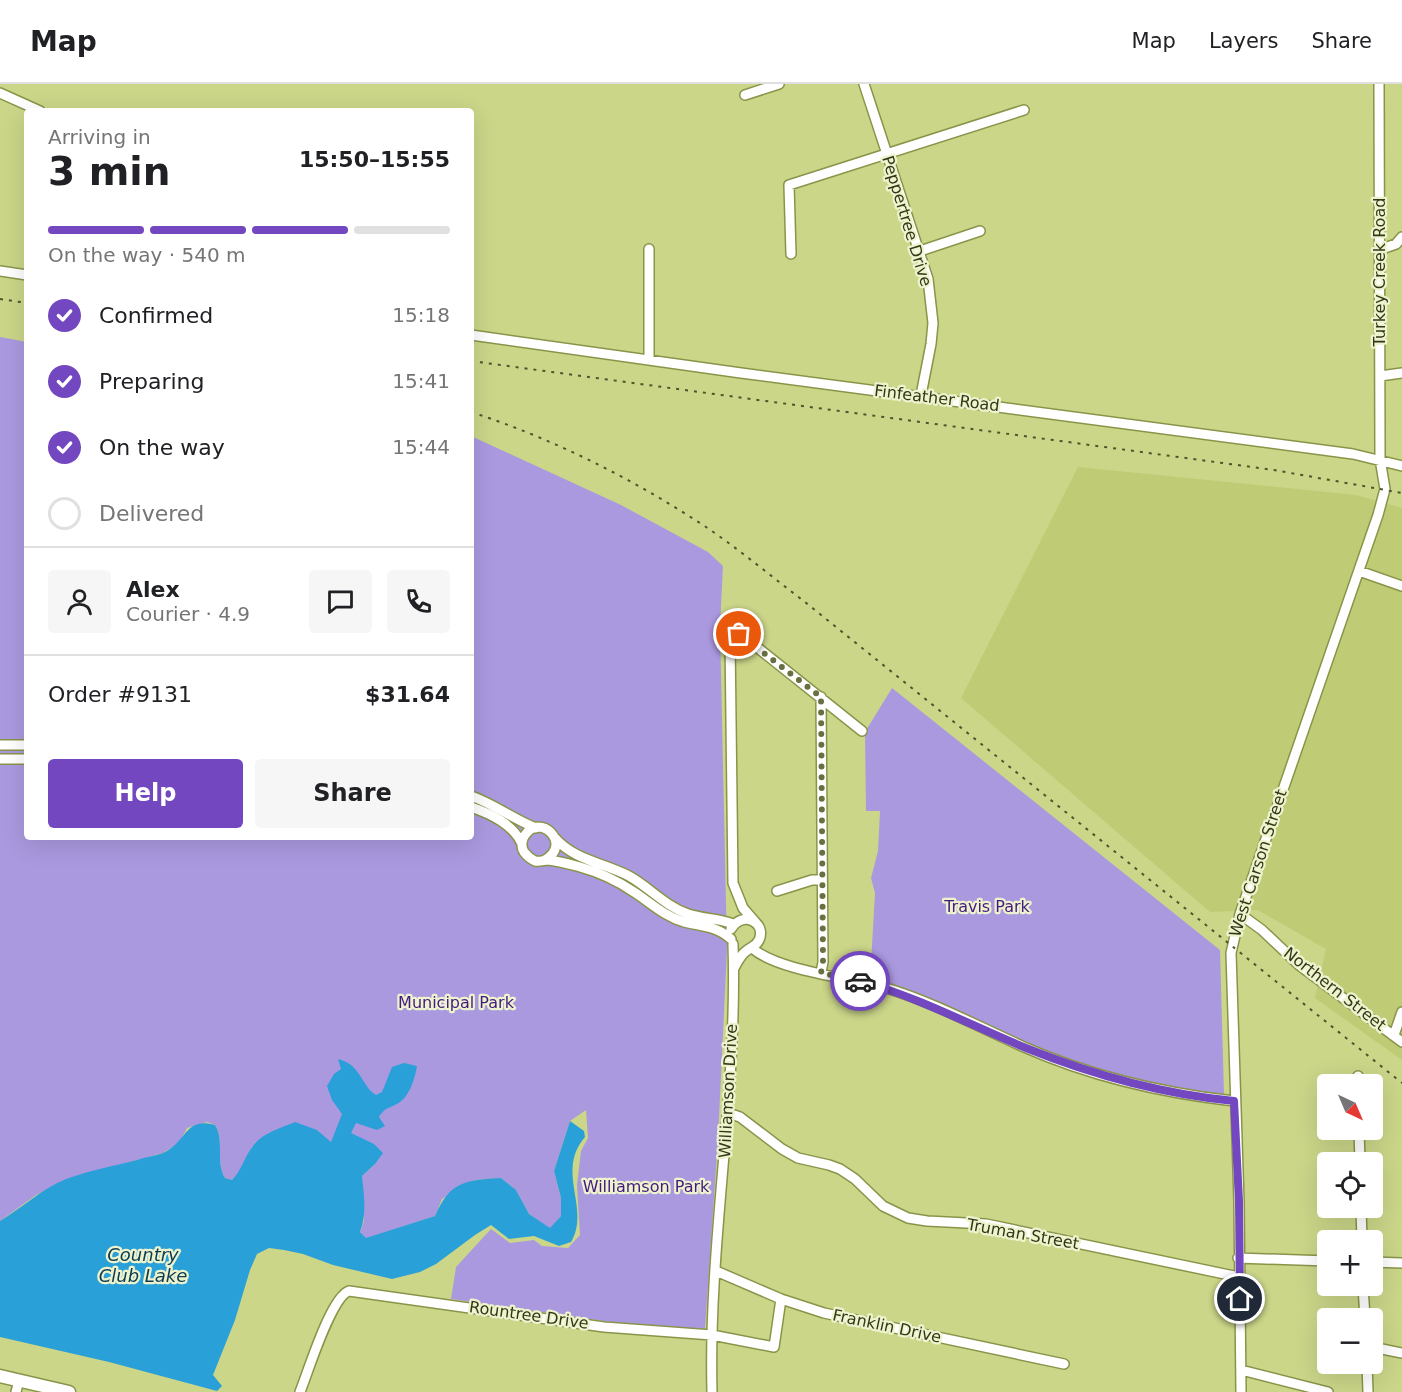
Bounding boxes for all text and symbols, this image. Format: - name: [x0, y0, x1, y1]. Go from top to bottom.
- text: Map: [30, 25, 97, 58]
- text: Map: [1132, 29, 1176, 53]
- text: Layers: [1209, 29, 1278, 53]
- text: Share: [1311, 29, 1372, 53]
- text: Arriving in: [48, 125, 151, 149]
- text: 15:50–15:55: [299, 147, 450, 172]
- text: 3 min: [48, 149, 170, 194]
- street label: Peppertree Drive: [878, 153, 936, 289]
- street label: Turkey Creek Road: [1370, 198, 1389, 347]
- text: On the way · 540 m: [48, 243, 246, 267]
- icon: check: [48, 299, 81, 332]
- text: Confirmed: [99, 303, 213, 328]
- text: 15:18: [392, 303, 450, 327]
- icon: check: [48, 365, 81, 398]
- text: Preparing: [99, 369, 205, 394]
- text: 15:41: [392, 369, 450, 393]
- street label: Finfeather Road: [873, 381, 1001, 415]
- icon: check: [48, 431, 81, 464]
- text: On the way: [99, 435, 225, 460]
- text: 15:44: [392, 435, 450, 459]
- text: Delivered: [99, 501, 204, 526]
- button: person: [48, 570, 111, 633]
- button: chat: [309, 570, 372, 633]
- button: phone: [387, 570, 450, 633]
- text: Alex: [126, 577, 180, 602]
- text: Courier · 4.9: [126, 602, 250, 626]
- pin: [713, 608, 764, 659]
- icon: bag: [722, 617, 755, 650]
- text: Order #9131: [48, 682, 192, 707]
- text: $31.64: [365, 682, 450, 707]
- button: Help: [48, 759, 243, 828]
- button: Share: [255, 759, 450, 828]
- street label: West Carson Street: [1225, 787, 1291, 939]
- park label: Travis Park: [943, 897, 1031, 916]
- street label: Northern Street: [1280, 943, 1390, 1035]
- courier: [830, 951, 890, 1011]
- icon: car: [844, 965, 877, 998]
- park label: Municipal Park: [398, 993, 515, 1012]
- street label: Williamson Drive: [715, 1023, 741, 1159]
- north arrow: [1317, 1074, 1383, 1140]
- map controls: [1317, 1074, 1383, 1374]
- button: locate: [1317, 1152, 1383, 1218]
- park label: Williamson Park: [583, 1177, 710, 1196]
- street label: Truman Street: [965, 1215, 1080, 1253]
- button: +: [1317, 1230, 1383, 1296]
- water label: Country Club Lake: [99, 1244, 187, 1286]
- pin: [1214, 1273, 1265, 1324]
- icon: home: [1223, 1282, 1256, 1315]
- street label: Rountree Drive: [468, 1297, 590, 1333]
- street label: Franklin Drive: [831, 1305, 943, 1347]
- button: −: [1317, 1308, 1383, 1374]

